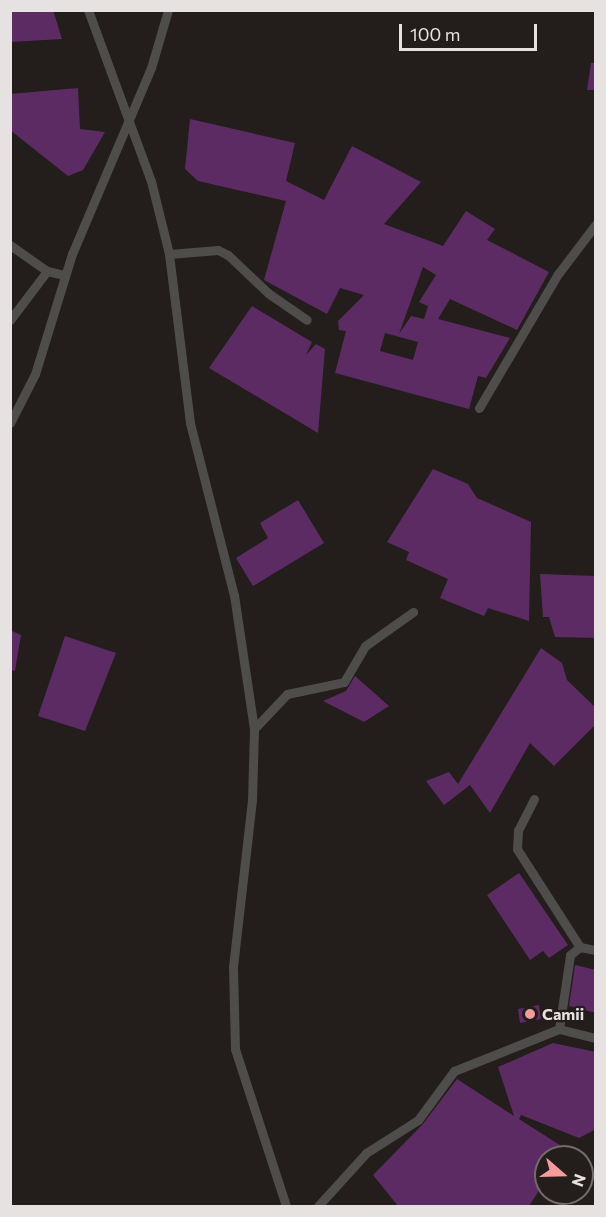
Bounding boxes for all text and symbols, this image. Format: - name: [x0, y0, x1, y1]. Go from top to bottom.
- scale bar: [402, 12, 540, 50]
- text: 100 m: [410, 23, 460, 45]
- place label: Camii: [542, 1004, 584, 1024]
- marker: Camii: [523, 1007, 537, 1021]
- north arrow: [534, 1145, 594, 1205]
- text: N: [569, 1172, 590, 1190]

